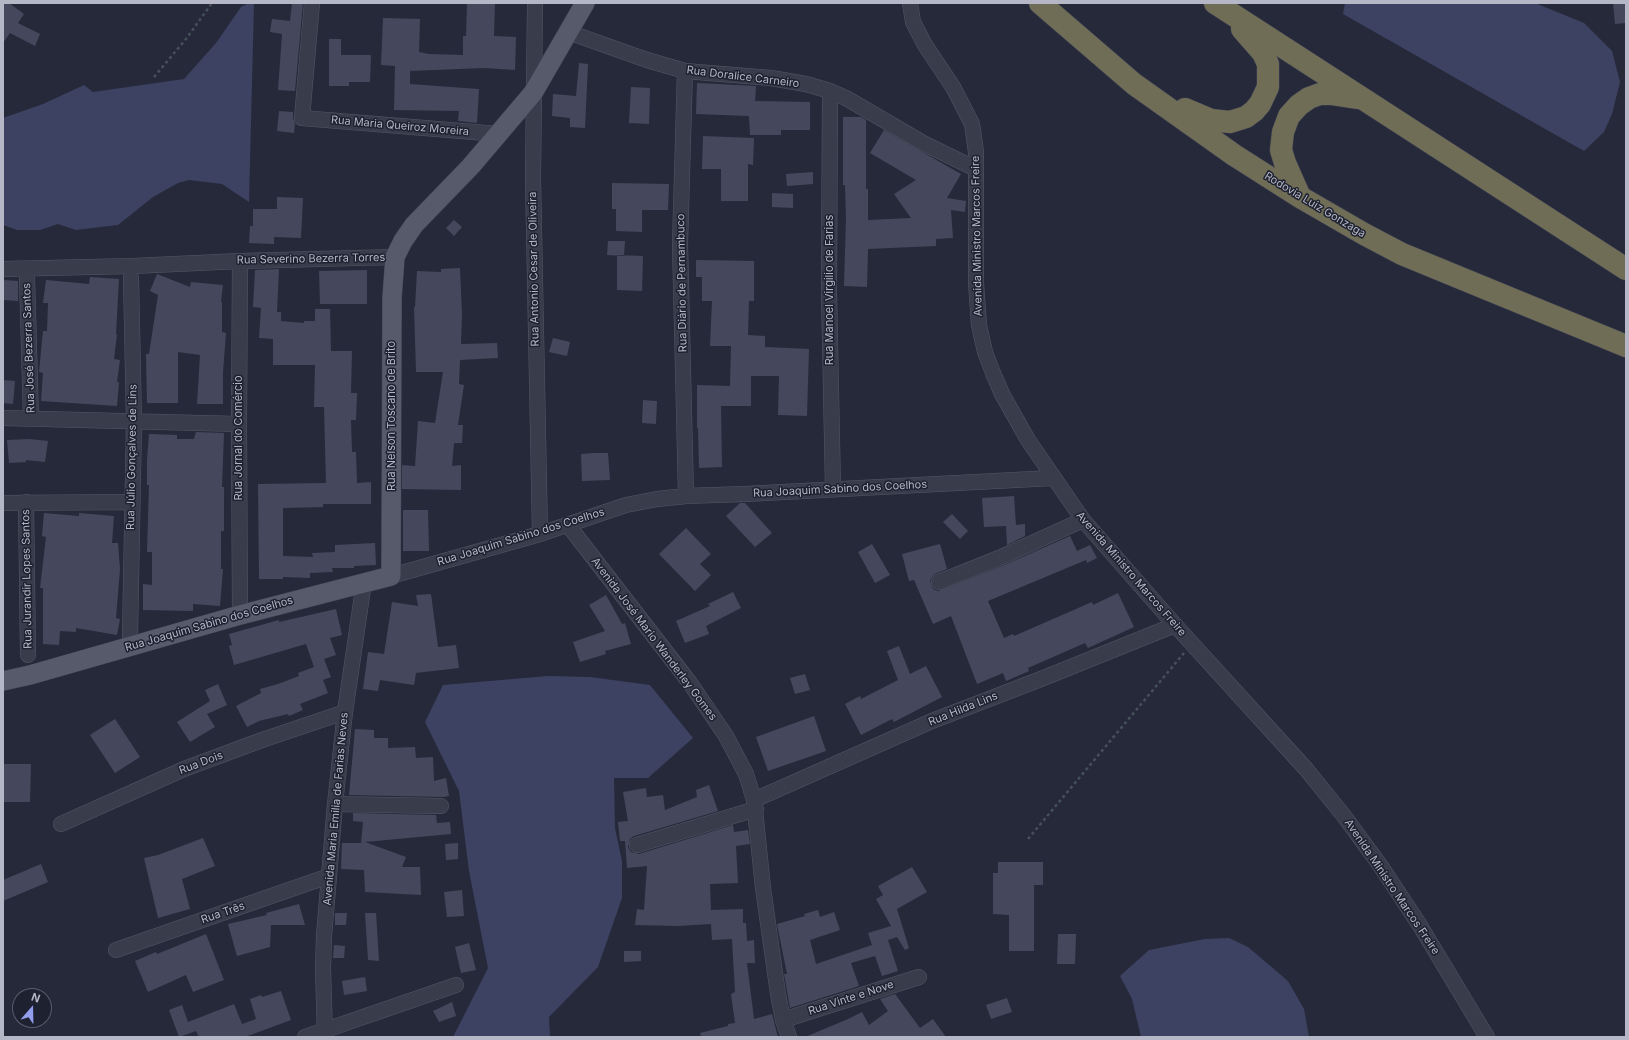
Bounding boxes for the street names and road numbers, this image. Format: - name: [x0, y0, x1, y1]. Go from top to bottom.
- street label: Rua Doralice Carneiro: [686, 64, 800, 90]
- street label: Rua Maria Queiroz Moreira: [330, 113, 470, 139]
- street label: Avenida Ministro Marcos Freire: [969, 156, 985, 316]
- street label: Rodovia Luiz Gonzaga: [1262, 170, 1368, 240]
- street label: Rua Antonio Cesar de Oliveira: [526, 191, 542, 347]
- street label: Rua Diário de Pernambuco: [674, 214, 690, 352]
- street label: Rua Manoel Virgilio de Farias: [823, 215, 837, 365]
- street label: Rua Severino Bezerra Torres: [237, 251, 385, 267]
- street label: Rua José Bezerra Santos: [20, 283, 38, 413]
- street label: Rua Nelson Toscano de Brito: [385, 341, 399, 491]
- street label: Rua Jornal do Comércio: [232, 375, 246, 501]
- street label: Rua Júlio Gonçalves de Lins: [124, 384, 140, 530]
- street label: Rua Joaquim Sabino dos Coelhos: [753, 478, 927, 500]
- street label: Rua Joaquim Sabino dos Coelhos: [436, 505, 606, 569]
- street label: Rua Jurandir Lopes Santos: [19, 509, 35, 649]
- street label: Avenida Ministro Marcos Freire: [1073, 509, 1189, 639]
- street label: Avenida José Mario Wanderley Gomes: [588, 555, 720, 723]
- street label: Rua Joaquim Sabino dos Coelhos: [123, 594, 295, 654]
- street label: Rua Hilda Lins: [926, 689, 1000, 729]
- street label: Avenida Maria Emilia de Farias Neves: [321, 712, 351, 906]
- street label: Rua Dois: [177, 749, 225, 777]
- street label: Avenida Ministro Marcos Freire: [1342, 817, 1442, 957]
- street label: Rua Três: [199, 899, 247, 927]
- street label: Rua Vinte e Nove: [807, 978, 895, 1018]

